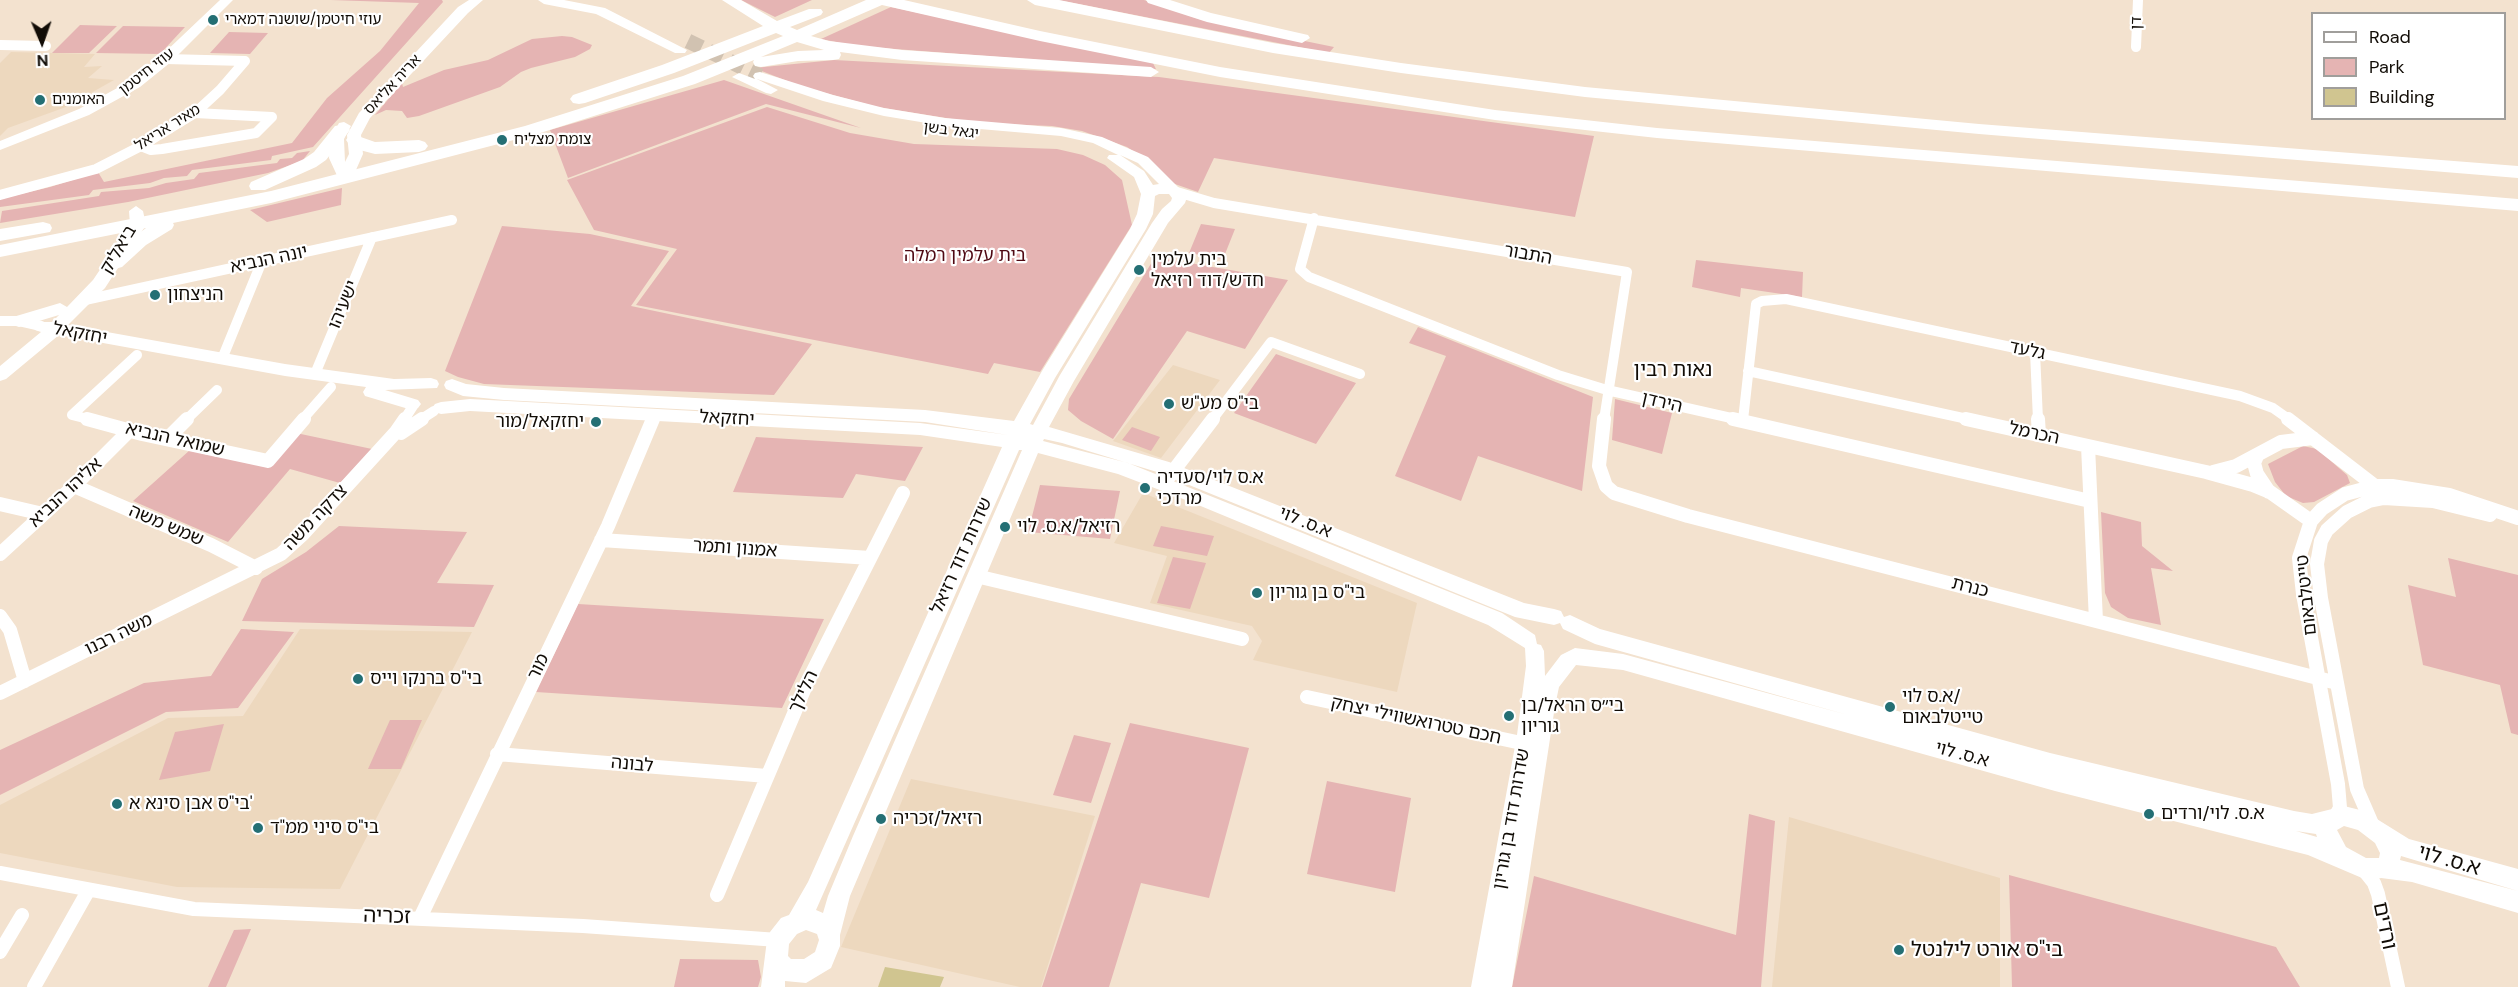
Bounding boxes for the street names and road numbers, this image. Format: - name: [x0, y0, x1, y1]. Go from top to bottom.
- street label: דן: [2128, 16, 2146, 30]
- street label: עוזי חיטמן: [116, 45, 178, 99]
- street label: אריה אליאס: [361, 51, 425, 119]
- street label: מאיר אריאל: [132, 101, 204, 155]
- street label: יגאל בשן: [922, 119, 980, 143]
- street label: ביאליק: [96, 222, 142, 278]
- street label: התבור: [1502, 240, 1554, 270]
- street label: יונה הנביא: [228, 241, 310, 279]
- street label: ישעיהו: [324, 277, 364, 333]
- street label: יחזקאל: [51, 318, 109, 350]
- street label: גלעד: [2007, 337, 2047, 365]
- street label: הירדן: [1639, 388, 1685, 418]
- street label: יחזקאל: [699, 407, 755, 431]
- street label: שמואל הנביא: [123, 418, 227, 462]
- street label: הכרמל: [2007, 418, 2061, 450]
- street label: אליהו הנביא: [25, 454, 107, 532]
- street label: צדקה משה: [279, 481, 353, 555]
- street label: שדרות דוד רזיאל: [927, 494, 997, 618]
- street label: שמש משה: [125, 501, 207, 551]
- street label: א.ס. לוי: [1275, 503, 1335, 543]
- street label: אמנון ותמר: [692, 535, 778, 563]
- street label: טייטלבאום: [2292, 553, 2322, 637]
- street label: כנרת: [1949, 573, 1991, 603]
- street label: משה רבנו: [82, 609, 156, 661]
- street label: מור: [523, 650, 555, 684]
- street label: הלילך: [785, 667, 823, 717]
- street label: חכם טטרואשווילי יצחק: [1329, 692, 1503, 750]
- street label: א.ס. לוי: [1933, 737, 1991, 773]
- street label: שדרות דוד בן גוריון: [1489, 747, 1535, 891]
- street label: לבונה: [610, 752, 654, 778]
- street label: א.ס. לוי: [2415, 840, 2483, 882]
- street label: ורדים: [2367, 900, 2401, 952]
- street label: זכריה: [363, 904, 411, 930]

